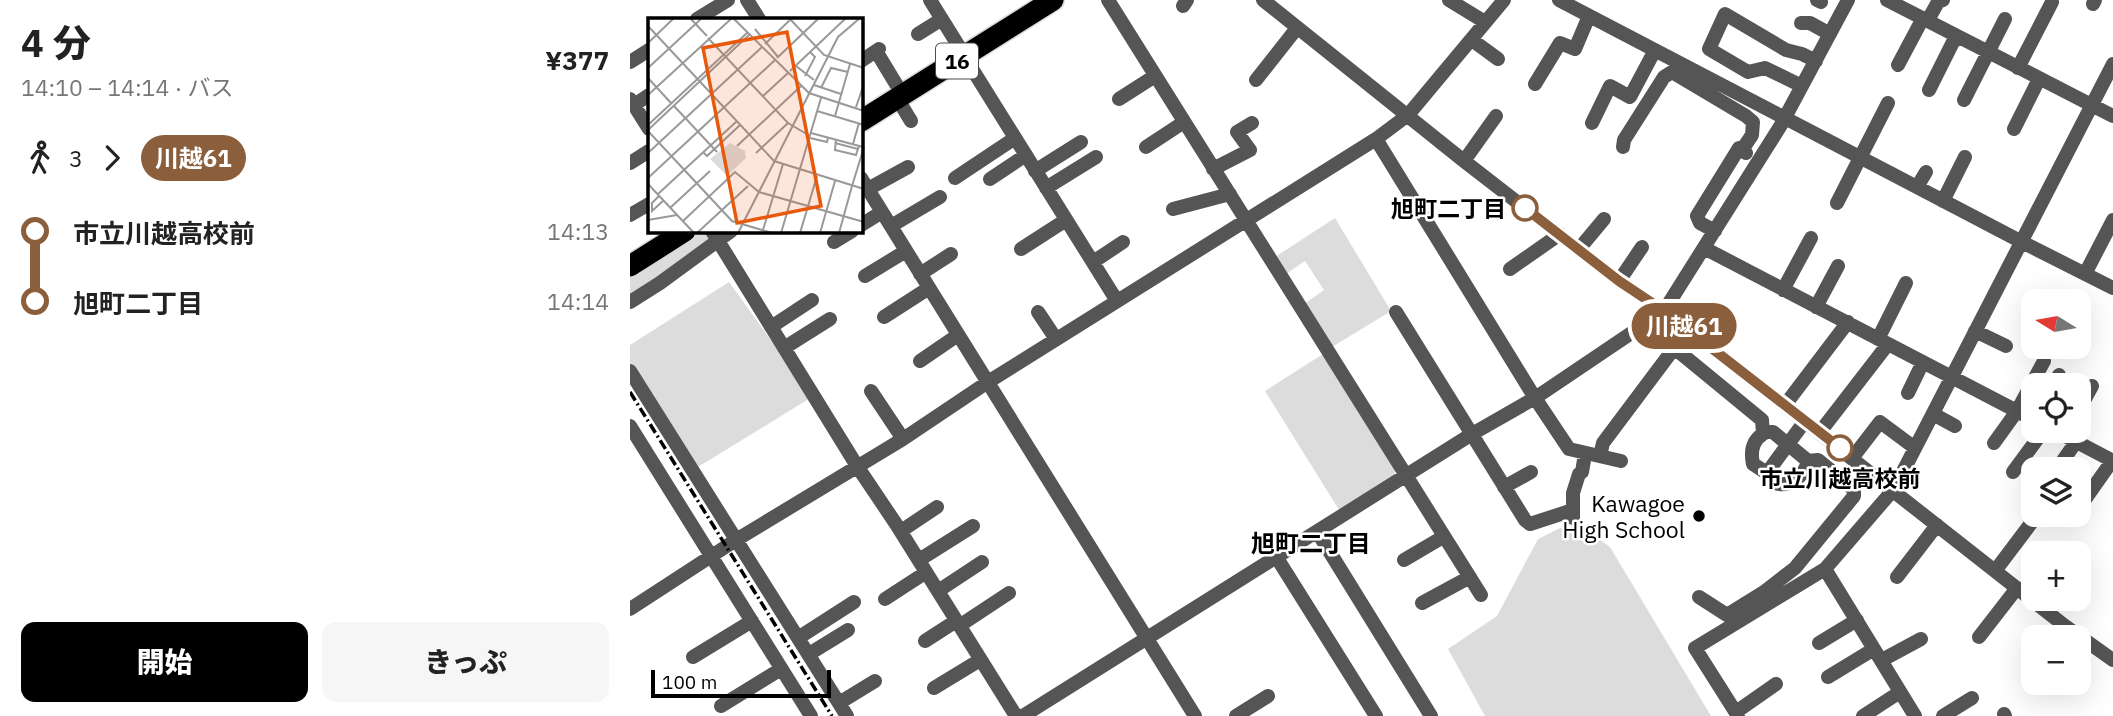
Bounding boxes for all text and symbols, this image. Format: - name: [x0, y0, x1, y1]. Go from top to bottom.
- text: 4 分: [21, 18, 91, 67]
- inset map: [648, 18, 863, 233]
- text: ¥377: [545, 43, 609, 77]
- road number: 16: [936, 43, 978, 78]
- text: 14:10 – 14:14 · バス: [21, 72, 234, 102]
- icon: walk: [21, 139, 59, 177]
- icon: forward: [93, 139, 131, 177]
- text: 川越61: [155, 142, 232, 174]
- text: 3: [69, 143, 83, 173]
- place label: 旭町二丁目: [1391, 193, 1506, 223]
- marker: 旭町二丁目: [1512, 195, 1538, 221]
- text: 市立川越高校前: [73, 216, 255, 250]
- text: 14:13: [547, 216, 609, 246]
- text: 旭町二丁目: [73, 286, 203, 320]
- text: 14:14: [547, 286, 609, 316]
- north arrow: [2021, 289, 2091, 359]
- map controls: [2021, 289, 2091, 695]
- line badge: 川越61: [1635, 303, 1733, 349]
- text: 川越61: [1646, 310, 1722, 342]
- button: locate: [2021, 373, 2091, 443]
- marker: 市立川越高校前: [1827, 435, 1853, 461]
- button: layers: [2021, 457, 2091, 527]
- place label: 市立川越高校前: [1760, 463, 1921, 493]
- place label: Kawagoe High School: [1562, 488, 1685, 544]
- marker: Kawagoe High School: [1691, 508, 1707, 524]
- district label: 旭町二丁目: [1251, 527, 1371, 559]
- button: +: [2021, 541, 2091, 611]
- button: 開始: [21, 622, 308, 702]
- button: きっぷ: [322, 622, 609, 702]
- button: −: [2021, 625, 2091, 695]
- scale bar: [651, 667, 831, 699]
- text: 100 m: [662, 670, 717, 694]

